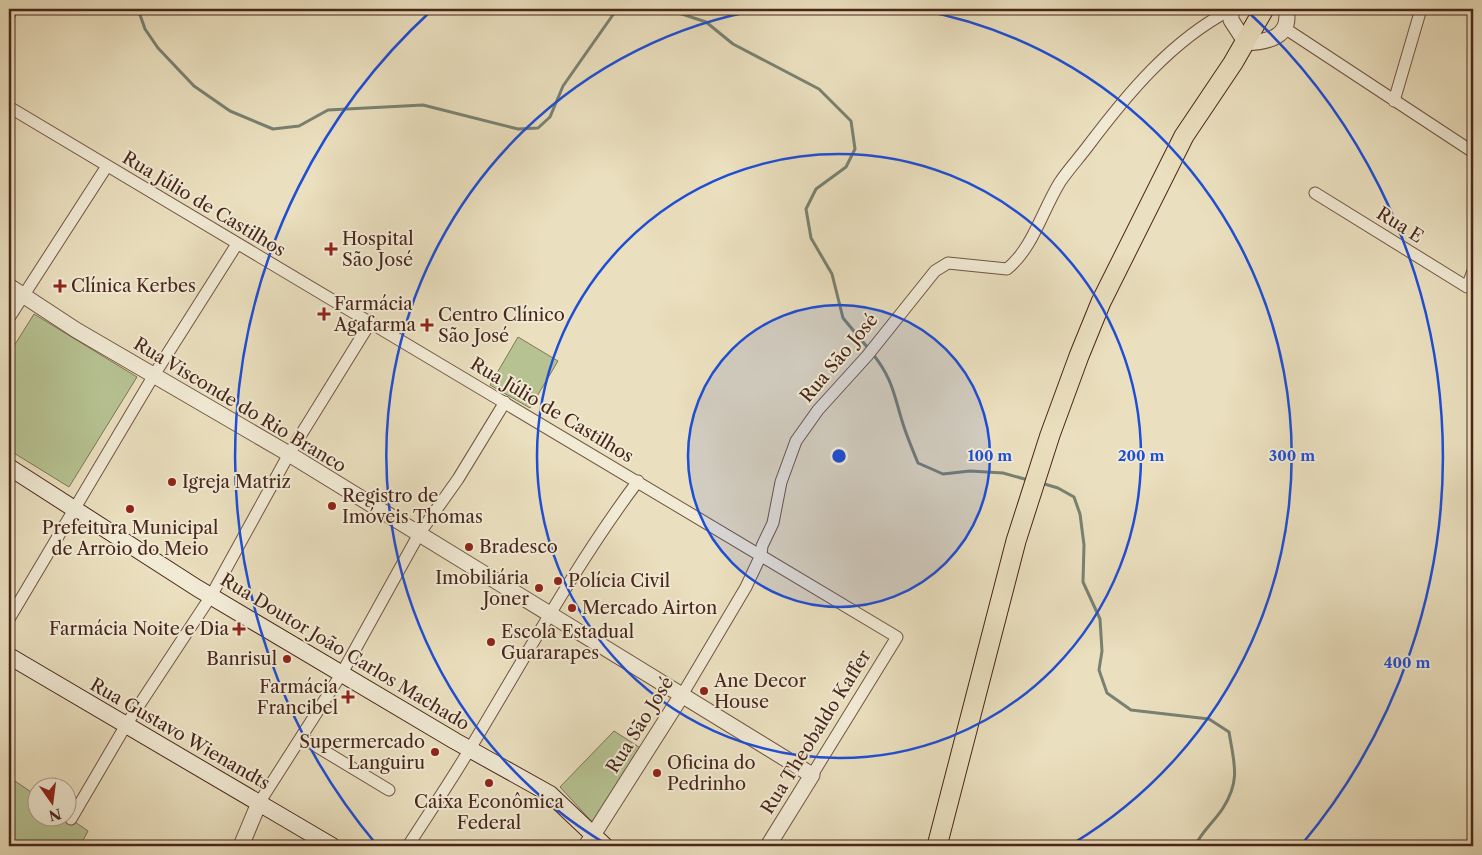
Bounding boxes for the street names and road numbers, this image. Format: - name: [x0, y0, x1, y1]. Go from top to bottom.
- street label: Rua Júlio de Castilhos: [119, 147, 289, 261]
- street label: Rua E: [1373, 202, 1427, 248]
- street label: Rua São José: [795, 309, 883, 407]
- street label: Rua Visconde do Rio Branco: [130, 333, 350, 477]
- street label: Rua Júlio de Castilhos: [467, 353, 637, 467]
- street label: Rua Doutor João Carlos Machado: [216, 569, 474, 735]
- street label: Rua Theobaldo Kaffer: [756, 645, 876, 818]
- street label: Rua São José: [602, 673, 678, 777]
- street label: Rua Gustavo Wienandts: [86, 674, 274, 794]

